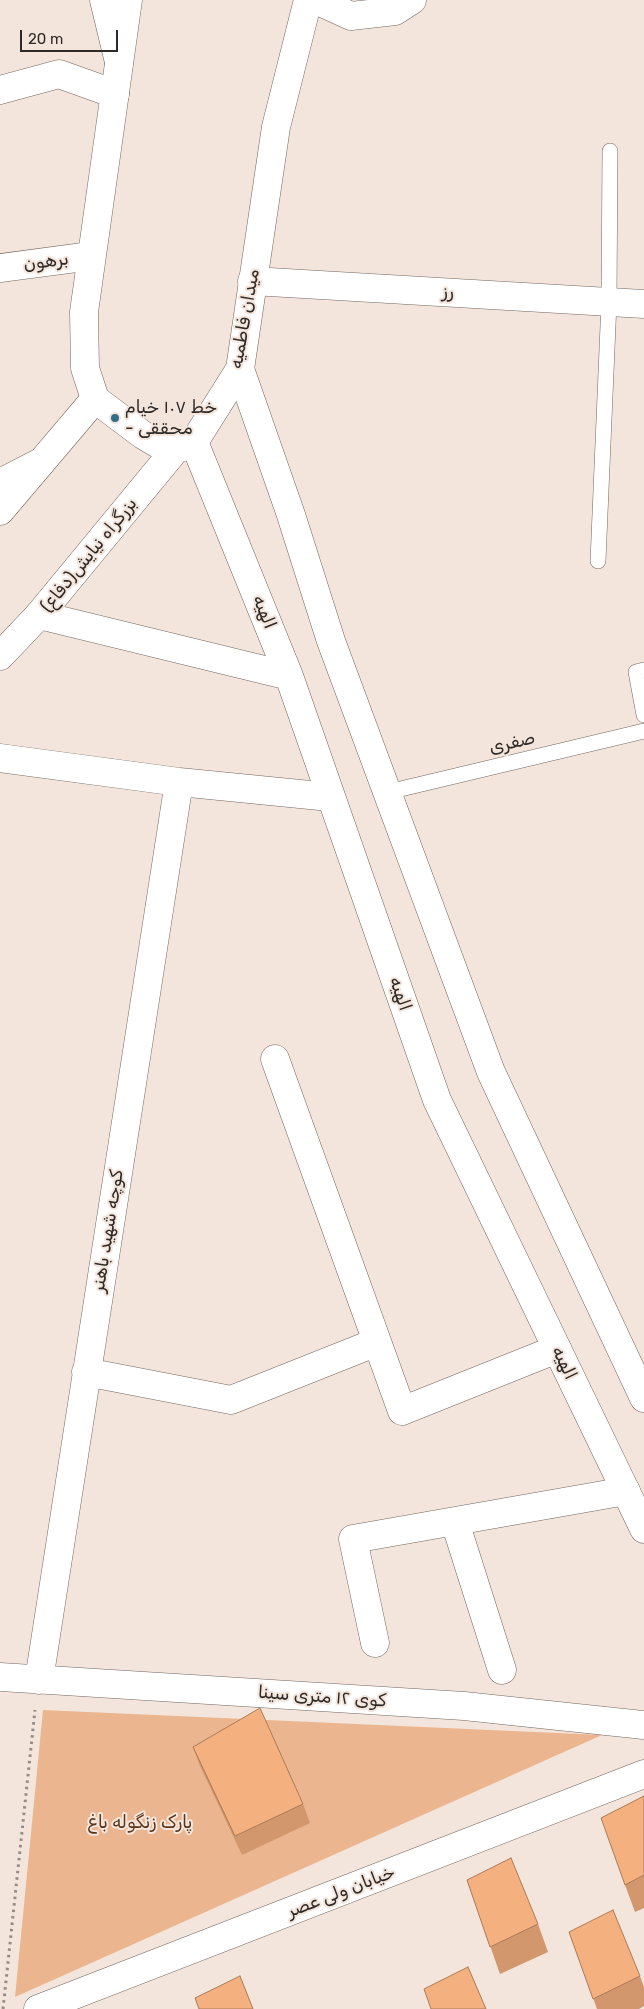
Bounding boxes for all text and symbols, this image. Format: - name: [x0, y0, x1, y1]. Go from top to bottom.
- scale bar: [22, 20, 120, 52]
- text: 20 m: [28, 30, 63, 48]
- street label: برهون: [22, 248, 70, 276]
- street label: میدان فاطمیه: [226, 267, 264, 371]
- street label: رز: [442, 281, 454, 303]
- place label: خط ۱۰۷ خیام - محققی: [125, 397, 217, 439]
- marker: خط ۱۰۷ خیام - محققی: [109, 412, 121, 424]
- street label: بزرگراه نیایش(دفاع): [36, 493, 142, 617]
- street label: الهیه: [248, 592, 280, 632]
- street label: صفری: [487, 727, 537, 759]
- street label: الهیه: [384, 974, 416, 1014]
- street label: کوچه شهید باهنر: [88, 1168, 128, 1294]
- street label: الهیه: [547, 1343, 581, 1383]
- street label: کوی ۱۲ متری سینا: [257, 1682, 387, 1712]
- park label: پارک زنگوله باغ: [88, 1812, 192, 1834]
- street label: خیابان ولی عصر: [284, 1862, 398, 1922]

